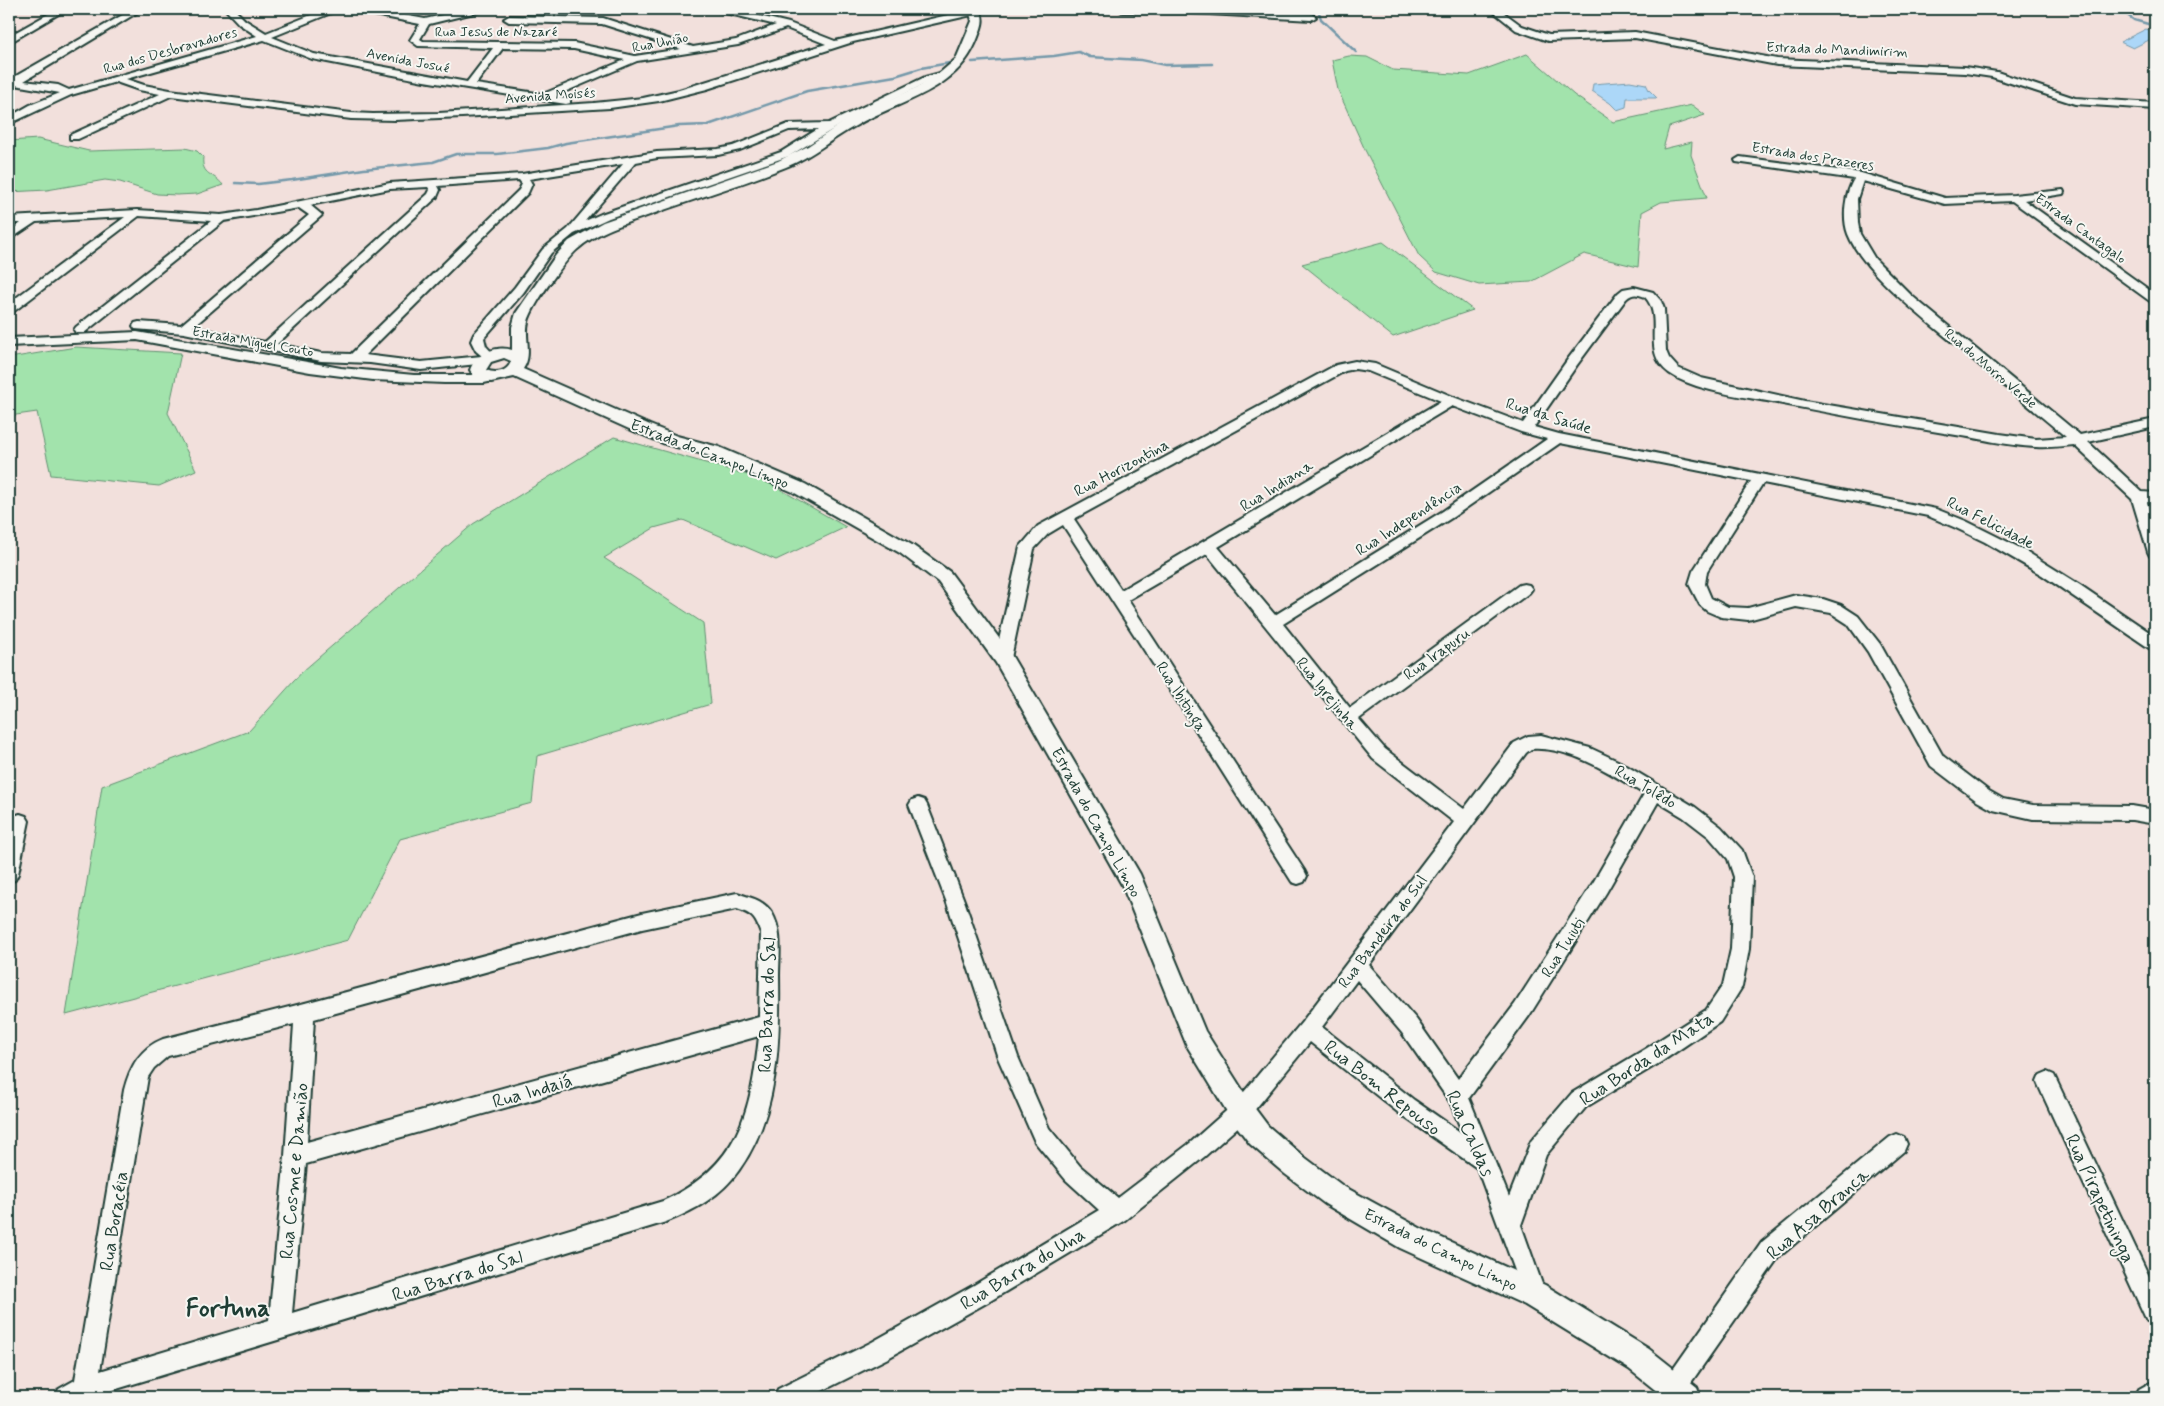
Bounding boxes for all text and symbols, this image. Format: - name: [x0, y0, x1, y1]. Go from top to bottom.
- street label: Rua dos Desbravadores: [101, 23, 239, 79]
- street label: Rua Jesus de Nazaré: [435, 23, 557, 41]
- street label: Rua União: [630, 29, 690, 57]
- street label: Estrada do Mandimirim: [1766, 39, 1908, 61]
- street label: Avenida Josué: [365, 44, 451, 78]
- street label: Avenida Moisés: [504, 84, 596, 108]
- street label: Estrada dos Prazeres: [1751, 138, 1876, 176]
- street label: Estrada Cantagalo: [2031, 190, 2129, 269]
- street label: Estrada Miguel Couto: [191, 322, 315, 362]
- street label: Rua do Morro Verde: [1940, 325, 2040, 413]
- street label: Rua da Saúde: [1503, 393, 1594, 439]
- street label: Estrada do Campo Limpo: [627, 414, 792, 494]
- street label: Rua Horizontina: [1070, 434, 1173, 502]
- street label: Rua Indiana: [1236, 455, 1318, 517]
- street label: Rua Independência: [1352, 477, 1466, 561]
- street label: Rua Felicidade: [1943, 492, 2038, 555]
- street label: Rua Irapuru: [1399, 623, 1475, 685]
- street label: Rua Igrejinha: [1291, 653, 1363, 735]
- street label: Rua Ibitinga: [1150, 658, 1211, 736]
- street label: Estrada do Campo Limpo: [1046, 744, 1146, 902]
- street label: Rua Tolêdo: [1610, 761, 1680, 814]
- street label: Rua Bandeira do Sul: [1334, 871, 1433, 993]
- street label: Rua Tuiuti: [1537, 914, 1590, 982]
- street label: Rua Barra do Sal: [753, 937, 782, 1073]
- street label: Rua Borda da Mata: [1575, 1006, 1719, 1112]
- street label: Rua Bom Repouso: [1318, 1035, 1446, 1142]
- street label: Rua Indaiá: [489, 1068, 575, 1115]
- street label: Rua Cosme e Damião: [274, 1082, 315, 1260]
- street label: Rua Caldas: [1440, 1087, 1500, 1181]
- street label: Rua Pirapetininga: [2057, 1130, 2140, 1268]
- street label: Rua Asa Branca: [1761, 1162, 1875, 1266]
- street label: Rua Boracéia: [94, 1170, 135, 1273]
- street label: Estrada do Campo Limpo: [1360, 1204, 1521, 1297]
- street label: Rua Barra do Una: [956, 1222, 1090, 1316]
- street label: Rua Barra do Sal: [389, 1245, 526, 1308]
- district label: Fortuna: [186, 1293, 270, 1326]

